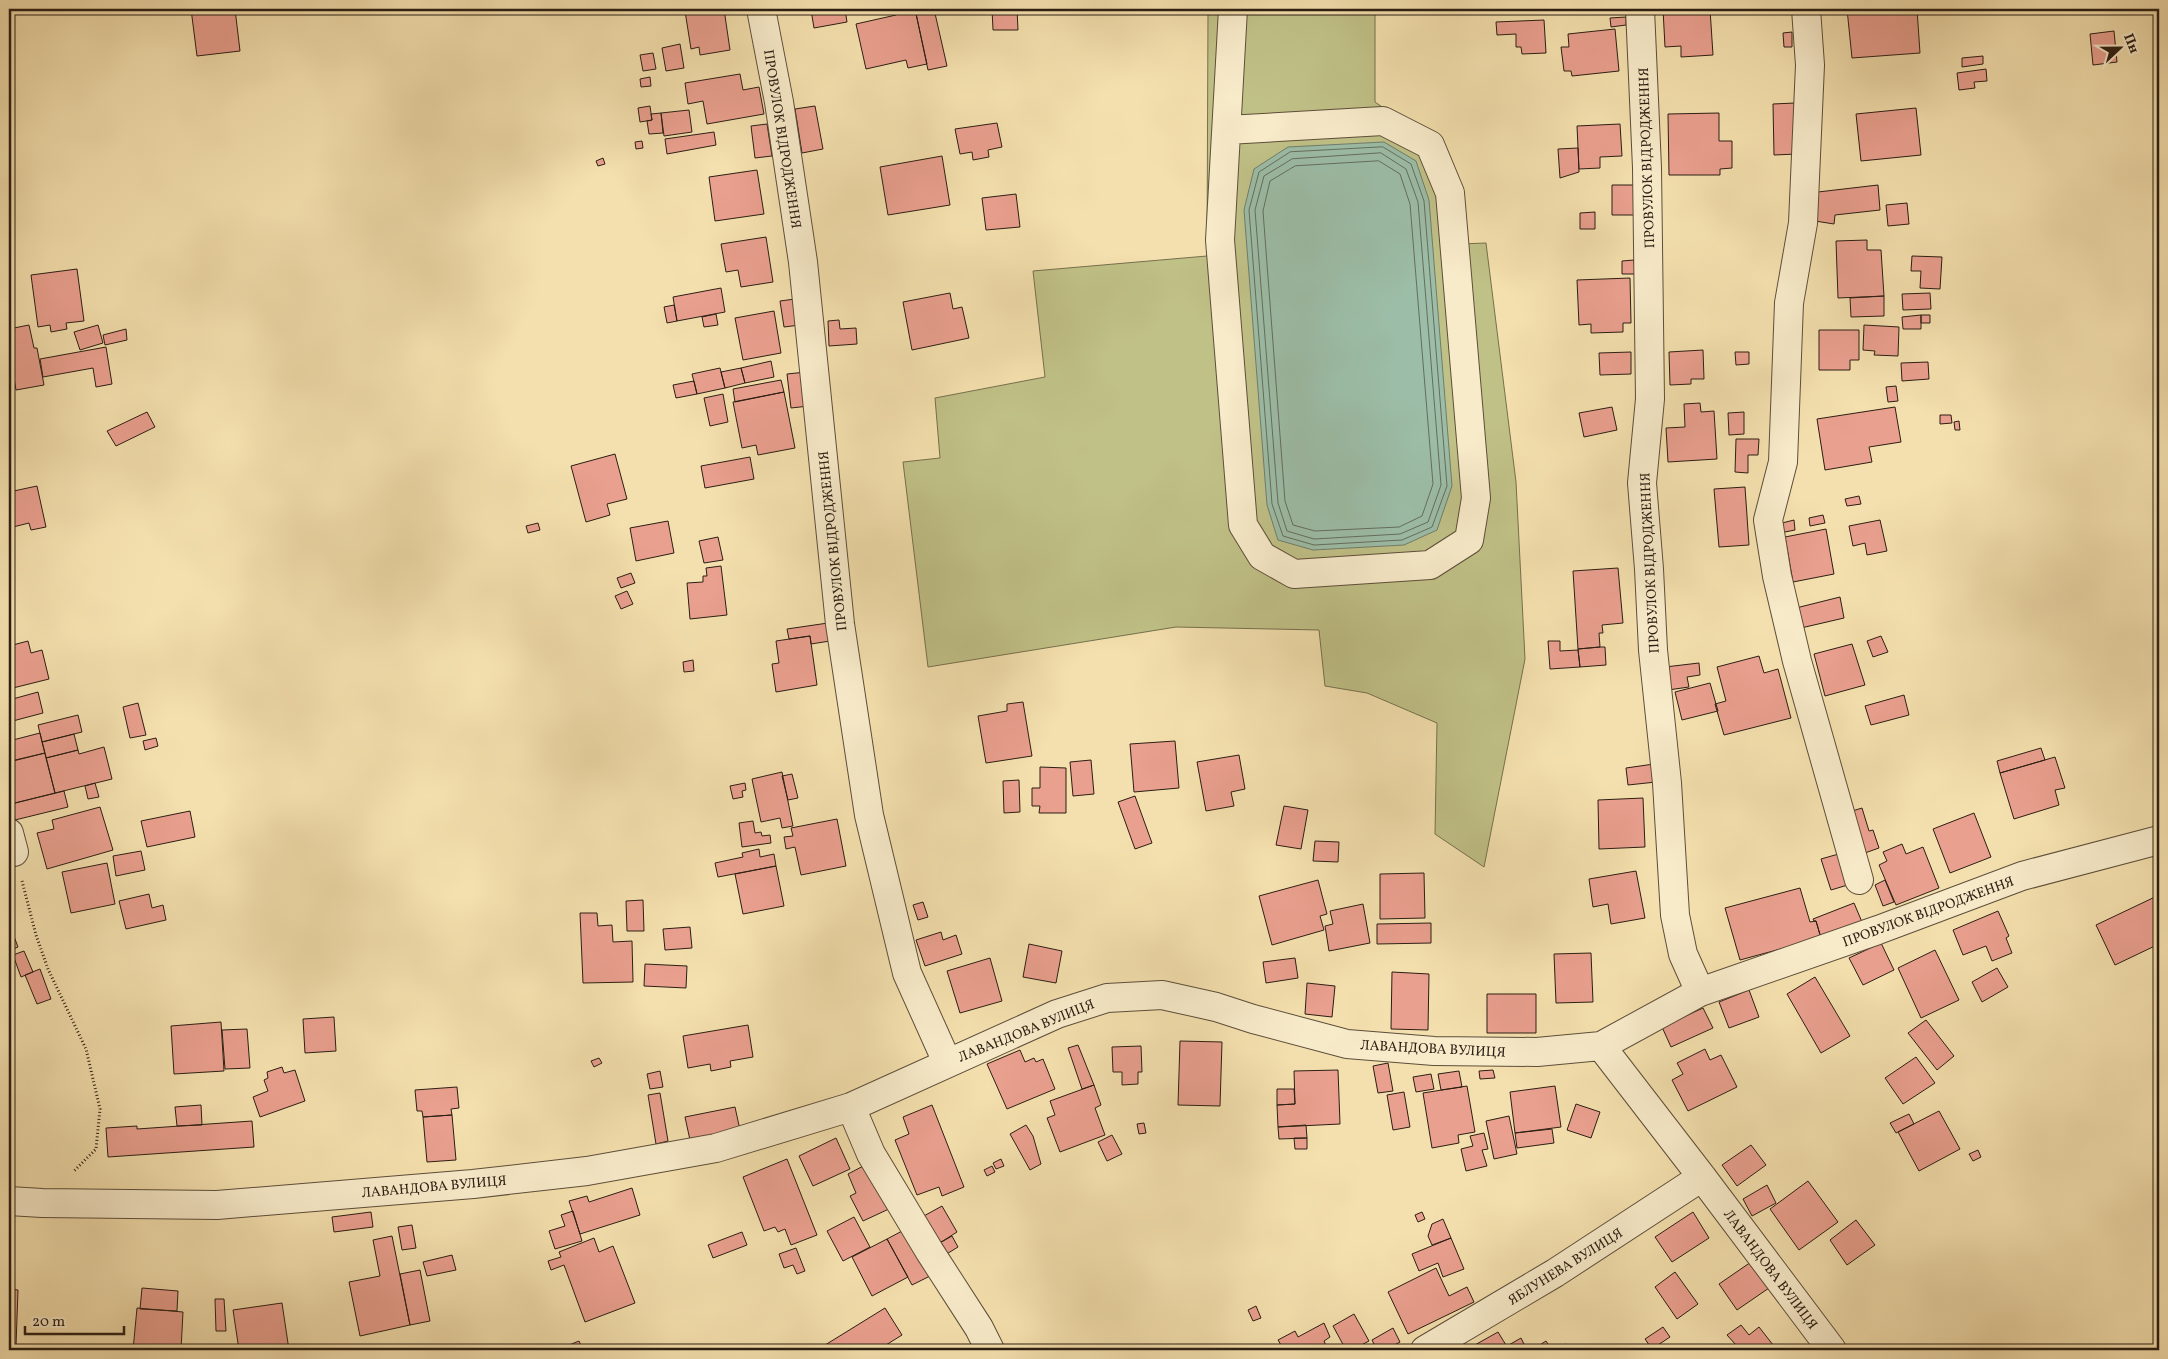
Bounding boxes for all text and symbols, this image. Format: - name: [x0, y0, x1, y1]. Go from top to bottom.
- north arrow: [2096, 22, 2146, 72]
- text: Пн: [2118, 31, 2143, 56]
- street label: ПРОВУЛОК ВІДРОДЖЕННЯ: [758, 48, 805, 230]
- street label: ПРОВУЛОК ВІДРОДЖЕННЯ: [1635, 67, 1660, 249]
- street label: ПРОВУЛОК ВІДРОДЖЕННЯ: [815, 450, 852, 632]
- street label: ПРОВУЛОК ВІДРОДЖЕННЯ: [1636, 472, 1665, 654]
- street label: ПРОВУЛОК ВІДРОДЖЕННЯ: [1840, 873, 2017, 952]
- street label: ЛАВАНДОВА ВУЛИЦЯ: [955, 995, 1098, 1067]
- street label: ЛАВАНДОВА ВУЛИЦЯ: [1360, 1036, 1506, 1063]
- street label: ЛАВАНДОВА ВУЛИЦЯ: [361, 1172, 508, 1203]
- street label: ЛАВАНДОВА ВУЛИЦЯ: [1718, 1206, 1821, 1334]
- street label: ЯБЛУНЕВА ВУЛИЦЯ: [1505, 1224, 1627, 1310]
- scale bar: [25, 1304, 124, 1336]
- text: 20 m: [32, 1312, 65, 1333]

